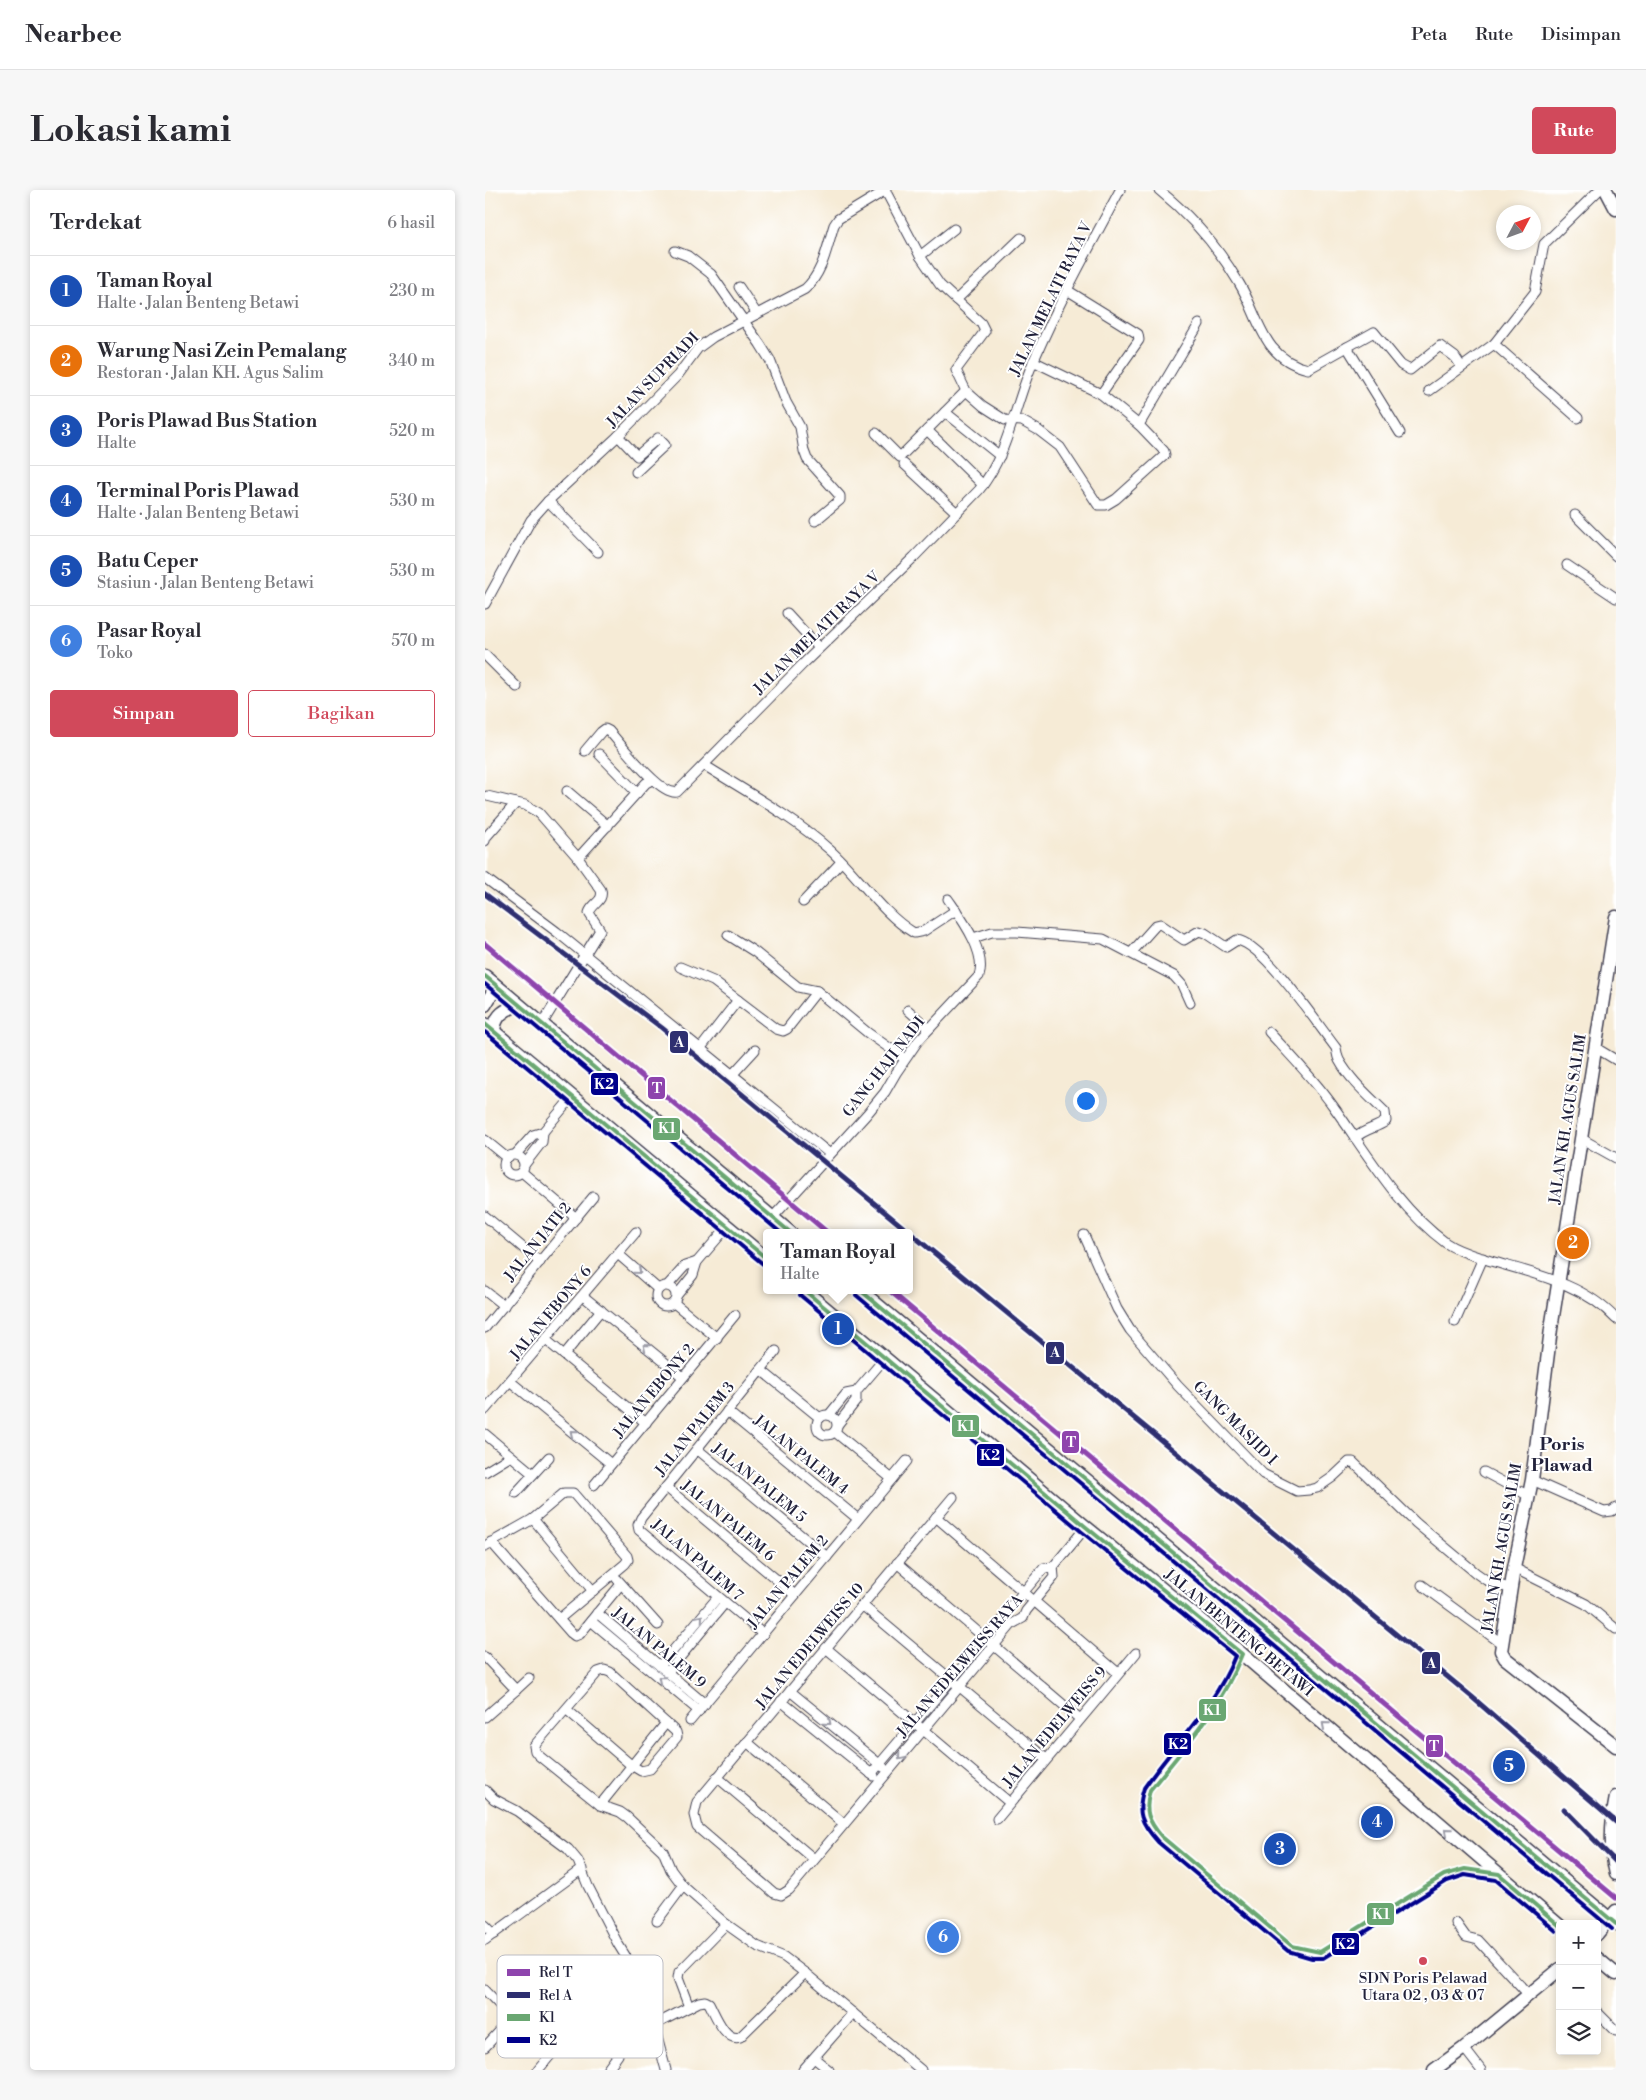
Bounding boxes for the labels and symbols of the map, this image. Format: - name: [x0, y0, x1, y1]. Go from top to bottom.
- north arrow: [1496, 205, 1541, 250]
- street label: JALAN MELATI RAYA V: [1005, 219, 1097, 380]
- street label: JALAN SUPRIADI: [602, 328, 704, 432]
- street label: JALAN MELATI RAYA V: [749, 567, 885, 699]
- street label: GANG HAJI NADI: [839, 1013, 929, 1121]
- line badge: A: [669, 1030, 689, 1054]
- street label: JALAN KH. AGUS SALIM: [1545, 1032, 1591, 1206]
- text: A: [673, 1034, 685, 1052]
- line badge: K2: [590, 1072, 619, 1096]
- text: K2: [594, 1076, 614, 1094]
- line badge: T: [647, 1076, 666, 1100]
- text: T: [652, 1080, 662, 1098]
- your location: [1073, 1088, 1099, 1114]
- line badge: K1: [652, 1117, 681, 1141]
- text: K1: [658, 1120, 676, 1138]
- street label: JALAN JATI 2: [500, 1199, 576, 1286]
- pin: 2: [1557, 1224, 1589, 1262]
- street label: JALAN EBONY 6: [505, 1262, 596, 1365]
- one-way arrow: [633, 1266, 642, 1275]
- pin: 1: [822, 1310, 854, 1348]
- street label: JALAN EBONY 2: [609, 1340, 699, 1443]
- line badge: A: [1045, 1341, 1065, 1365]
- one-way arrow: [642, 1343, 651, 1352]
- text: A: [1049, 1344, 1061, 1362]
- street label: GANG MASJID I: [1189, 1377, 1281, 1469]
- street label: JALAN PALEM 3: [651, 1378, 739, 1481]
- street label: JALAN PALEM 4: [749, 1410, 852, 1499]
- line badge: K1: [951, 1414, 980, 1438]
- text: K1: [957, 1418, 975, 1436]
- line badge: T: [1061, 1430, 1080, 1454]
- one-way arrow: [570, 1431, 579, 1439]
- district label: Poris Plawad: [1531, 1433, 1593, 1477]
- text: T: [1066, 1434, 1076, 1452]
- street label: JALAN PALEM 5: [707, 1439, 810, 1527]
- line badge: K2: [976, 1443, 1005, 1467]
- text: K2: [980, 1447, 1000, 1465]
- street label: JALAN KH. AGUS SALIM: [1478, 1461, 1526, 1635]
- street label: JALAN PALEM 6: [676, 1476, 779, 1566]
- street label: JALAN PALEM 7: [647, 1514, 747, 1605]
- street label: JALAN PALEM 2: [743, 1531, 833, 1633]
- street label: JALAN BENTENG BETAWI: [1160, 1564, 1318, 1701]
- street label: JALAN EDELWEISS 10: [751, 1579, 868, 1714]
- street label: JALAN EDELWEISS RAYA: [892, 1590, 1028, 1742]
- street label: JALAN PALEM 9: [607, 1603, 710, 1693]
- one-way arrow: [695, 1615, 703, 1624]
- line badge: A: [1421, 1651, 1441, 1675]
- text: A: [1425, 1655, 1437, 1673]
- street label: JALAN EDELWEISS 9: [998, 1663, 1111, 1792]
- one-way arrow: [658, 1676, 667, 1685]
- line badge: K1: [1198, 1698, 1227, 1722]
- text: K1: [1203, 1702, 1221, 1720]
- one-way arrow: [822, 1716, 831, 1725]
- one-way arrow: [1321, 1722, 1330, 1731]
- line badge: K2: [1163, 1732, 1192, 1756]
- line badge: T: [1425, 1734, 1444, 1758]
- text: K2: [1168, 1736, 1188, 1754]
- text: T: [1429, 1738, 1439, 1756]
- pin: 5: [1493, 1747, 1525, 1785]
- one-way arrow: [898, 1751, 906, 1760]
- pin: 4: [1361, 1803, 1393, 1841]
- one-way arrow: [1444, 1828, 1453, 1837]
- pin: 3: [1264, 1830, 1296, 1868]
- line badge: K1: [1366, 1902, 1395, 1926]
- text: K1: [1372, 1906, 1390, 1924]
- pin: 6: [927, 1918, 959, 1956]
- line badge: K2: [1331, 1932, 1360, 1956]
- text: K2: [1335, 1936, 1355, 1954]
- legend: [497, 1955, 663, 2058]
- marker: SDN Poris Pelawad Utara 02 , 03 & 07: [1417, 1955, 1429, 1967]
- text: Rel T: [539, 1964, 573, 1982]
- place label: SDN Poris Pelawad Utara 02 , 03 & 07: [1359, 1969, 1488, 2005]
- text: Rel A: [539, 1987, 573, 2005]
- text: K1: [539, 2009, 555, 2027]
- text: K2: [539, 2032, 557, 2050]

